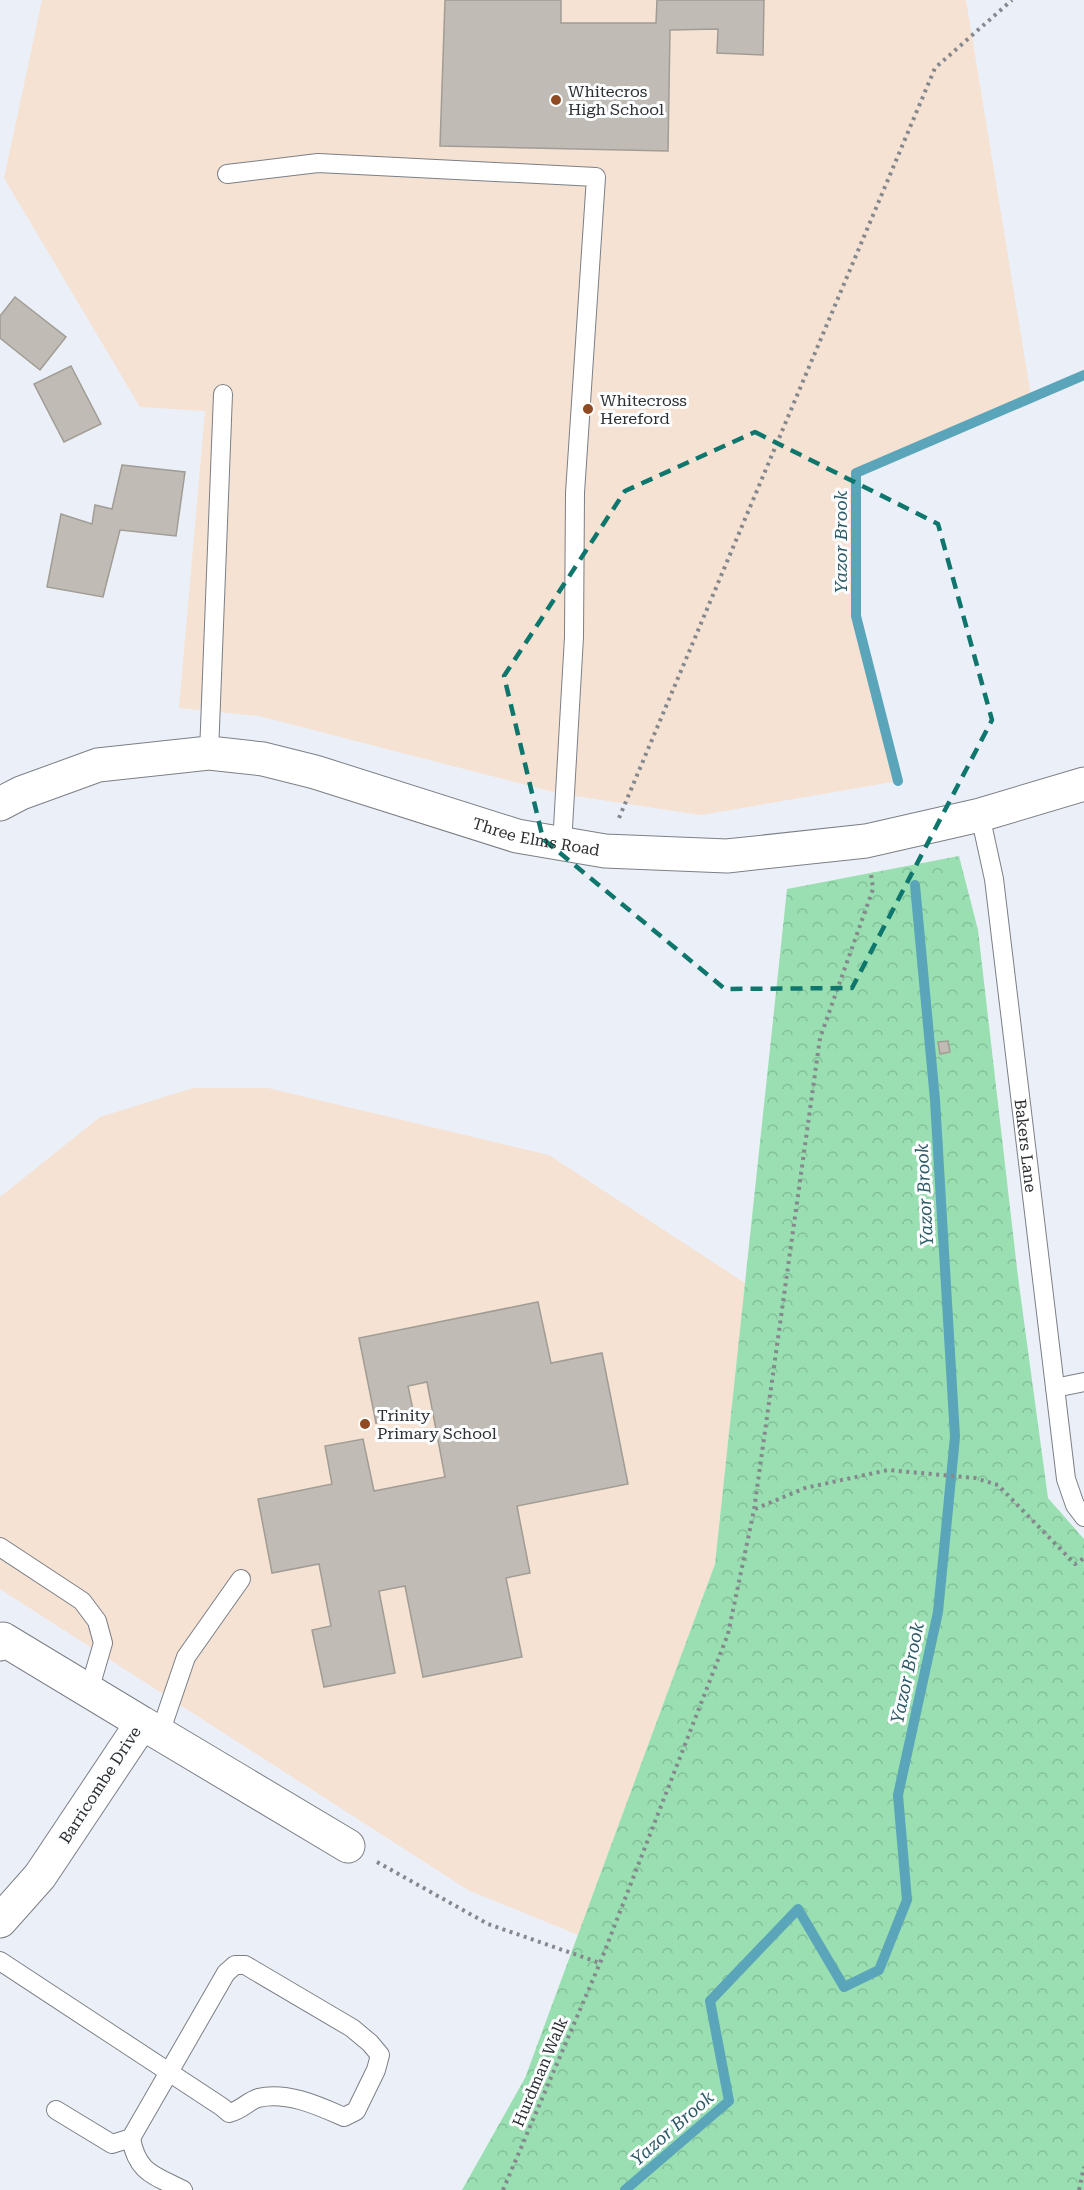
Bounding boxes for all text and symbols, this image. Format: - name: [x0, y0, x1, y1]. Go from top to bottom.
- place label: Whitecros High School: [568, 82, 664, 119]
- marker: Whitecros High School: [549, 93, 563, 107]
- place label: Whitecross Hereford: [600, 391, 687, 428]
- marker: Whitecross Hereford: [581, 402, 595, 416]
- water label: Yazor Brook: [830, 490, 851, 593]
- street label: Three Elms Road: [470, 813, 601, 859]
- street label: Bakers Lane: [1011, 1098, 1041, 1194]
- water label: Yazor Brook: [911, 1143, 937, 1247]
- place label: Trinity Primary School: [377, 1406, 497, 1443]
- marker: Trinity Primary School: [358, 1417, 372, 1431]
- water label: Yazor Brook: [886, 1620, 928, 1726]
- street label: Barricombe Drive: [55, 1723, 145, 1847]
- street label: Hurdman Walk: [508, 2014, 572, 2130]
- water label: Yazor Brook: [626, 2086, 718, 2170]

